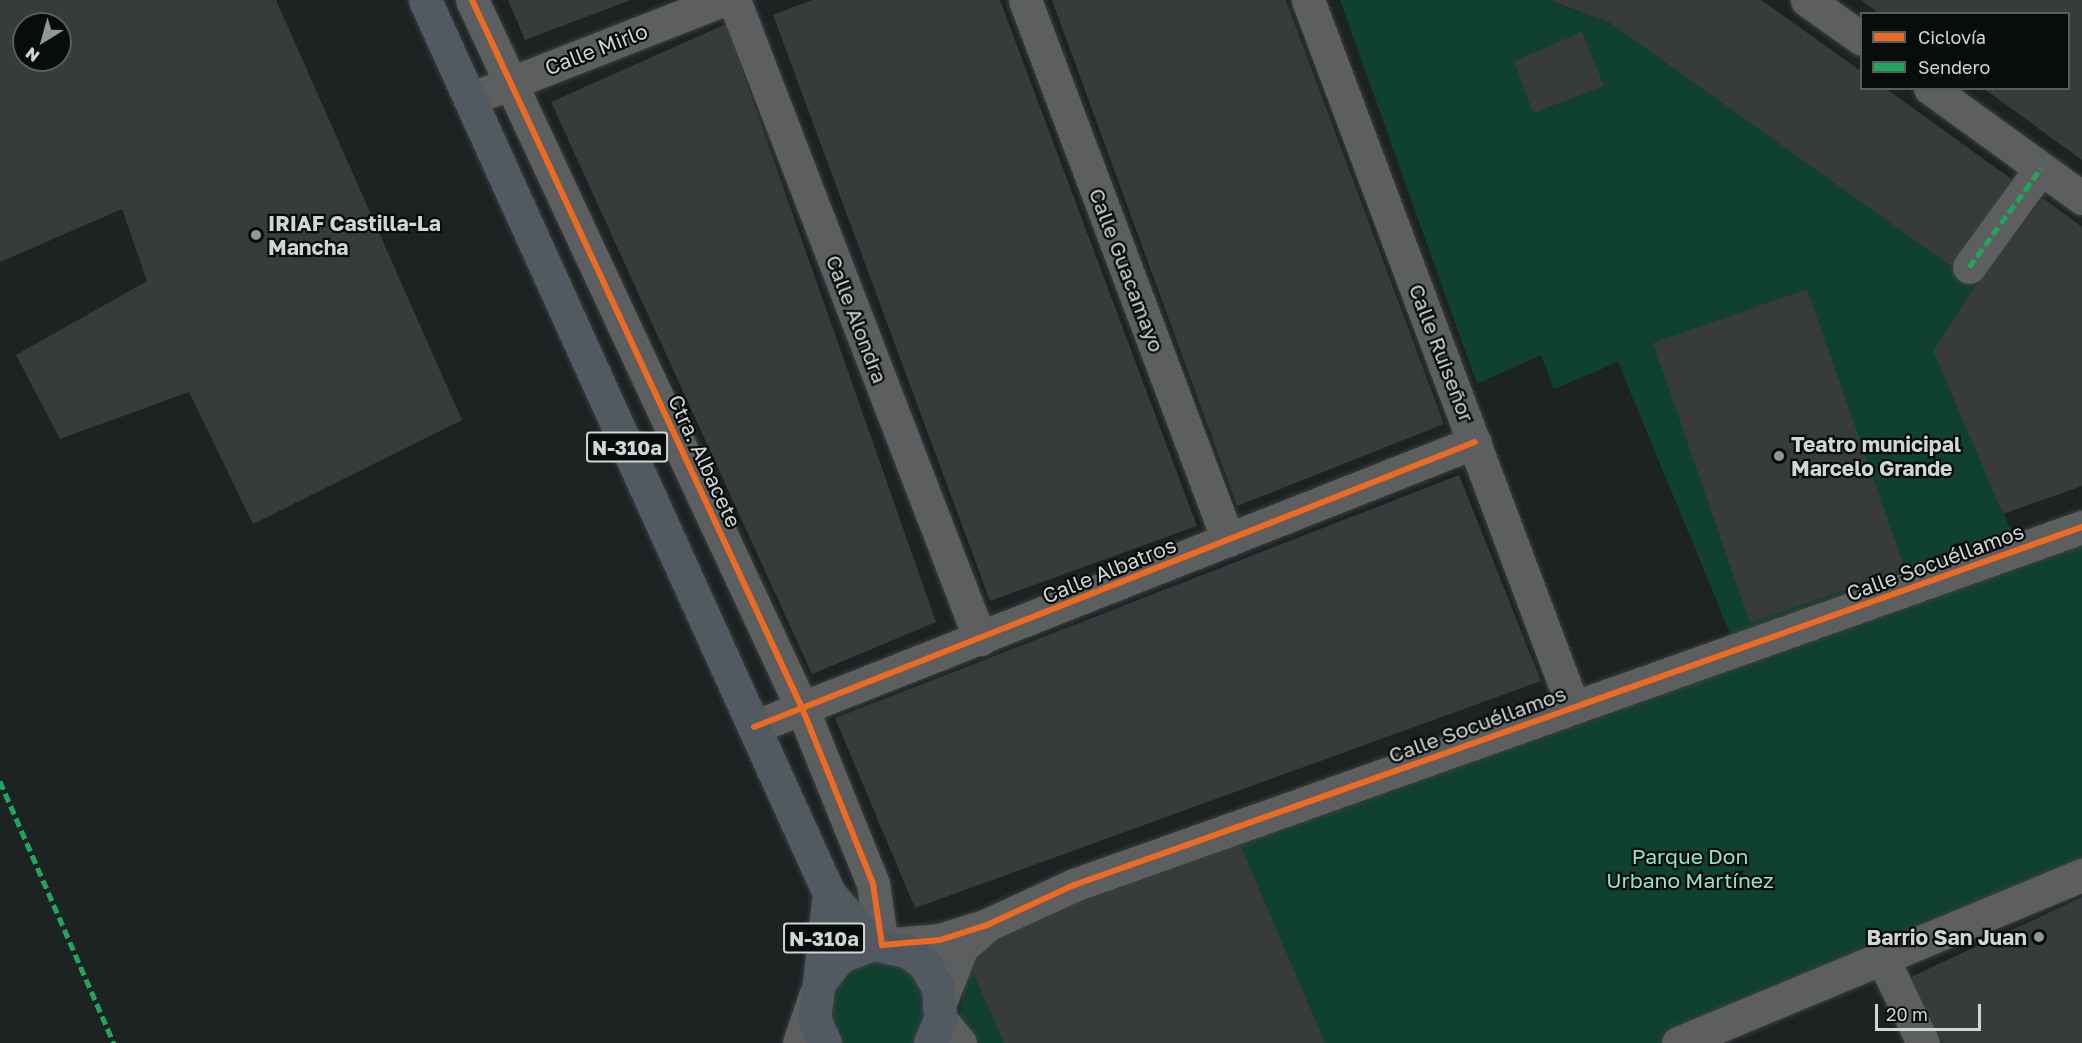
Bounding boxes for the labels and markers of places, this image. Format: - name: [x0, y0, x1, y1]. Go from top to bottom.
- place label: IRIAF Castilla-La Mancha: [268, 210, 441, 260]
- marker: IRIAF Castilla-La Mancha: [249, 228, 263, 242]
- place label: Teatro municipal Marcelo Grande: [1791, 431, 1961, 481]
- marker: Teatro municipal Marcelo Grande: [1772, 449, 1786, 463]
- place label: Barrio San Juan: [1866, 924, 2027, 950]
- marker: Barrio San Juan: [2032, 930, 2046, 944]

